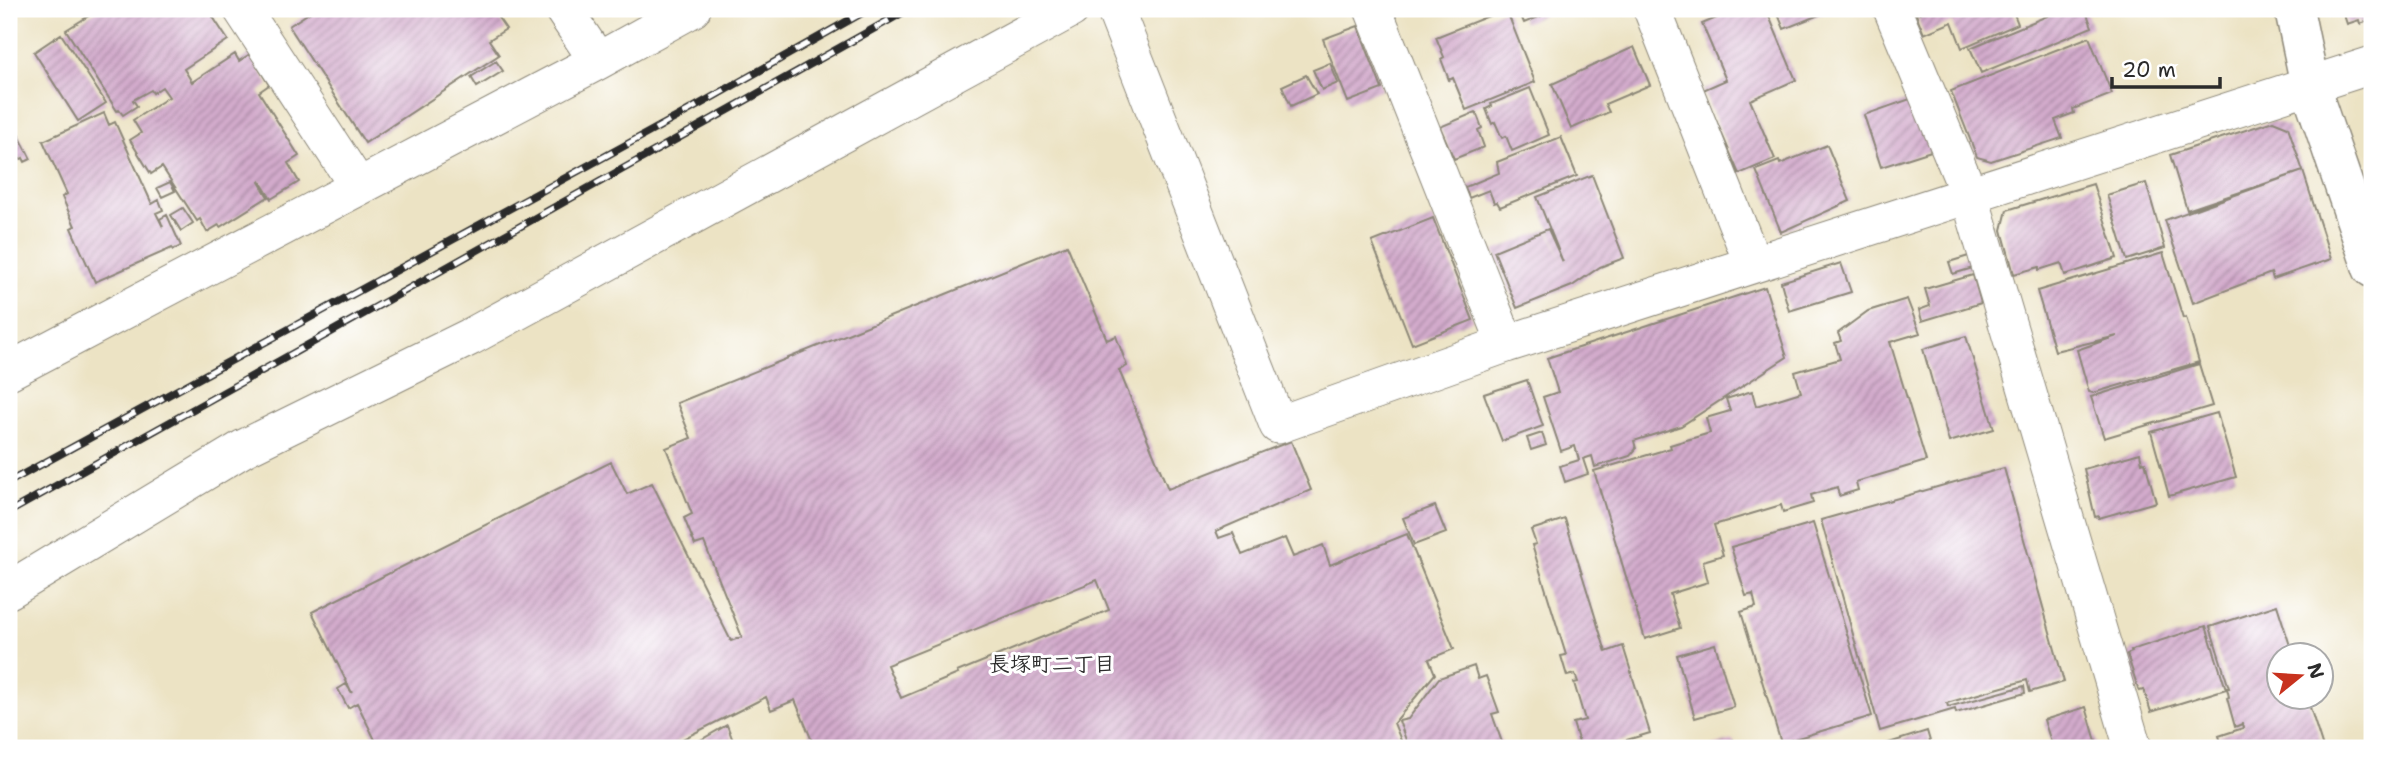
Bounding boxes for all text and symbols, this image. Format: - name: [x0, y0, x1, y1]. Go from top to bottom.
- scale bar: [2112, 46, 2220, 90]
- text: 20 m: [2122, 56, 2176, 84]
- north arrow: [2266, 642, 2336, 712]
- district label: 長塚町二丁目: [989, 650, 1115, 678]
- text: N: [2301, 660, 2330, 682]

